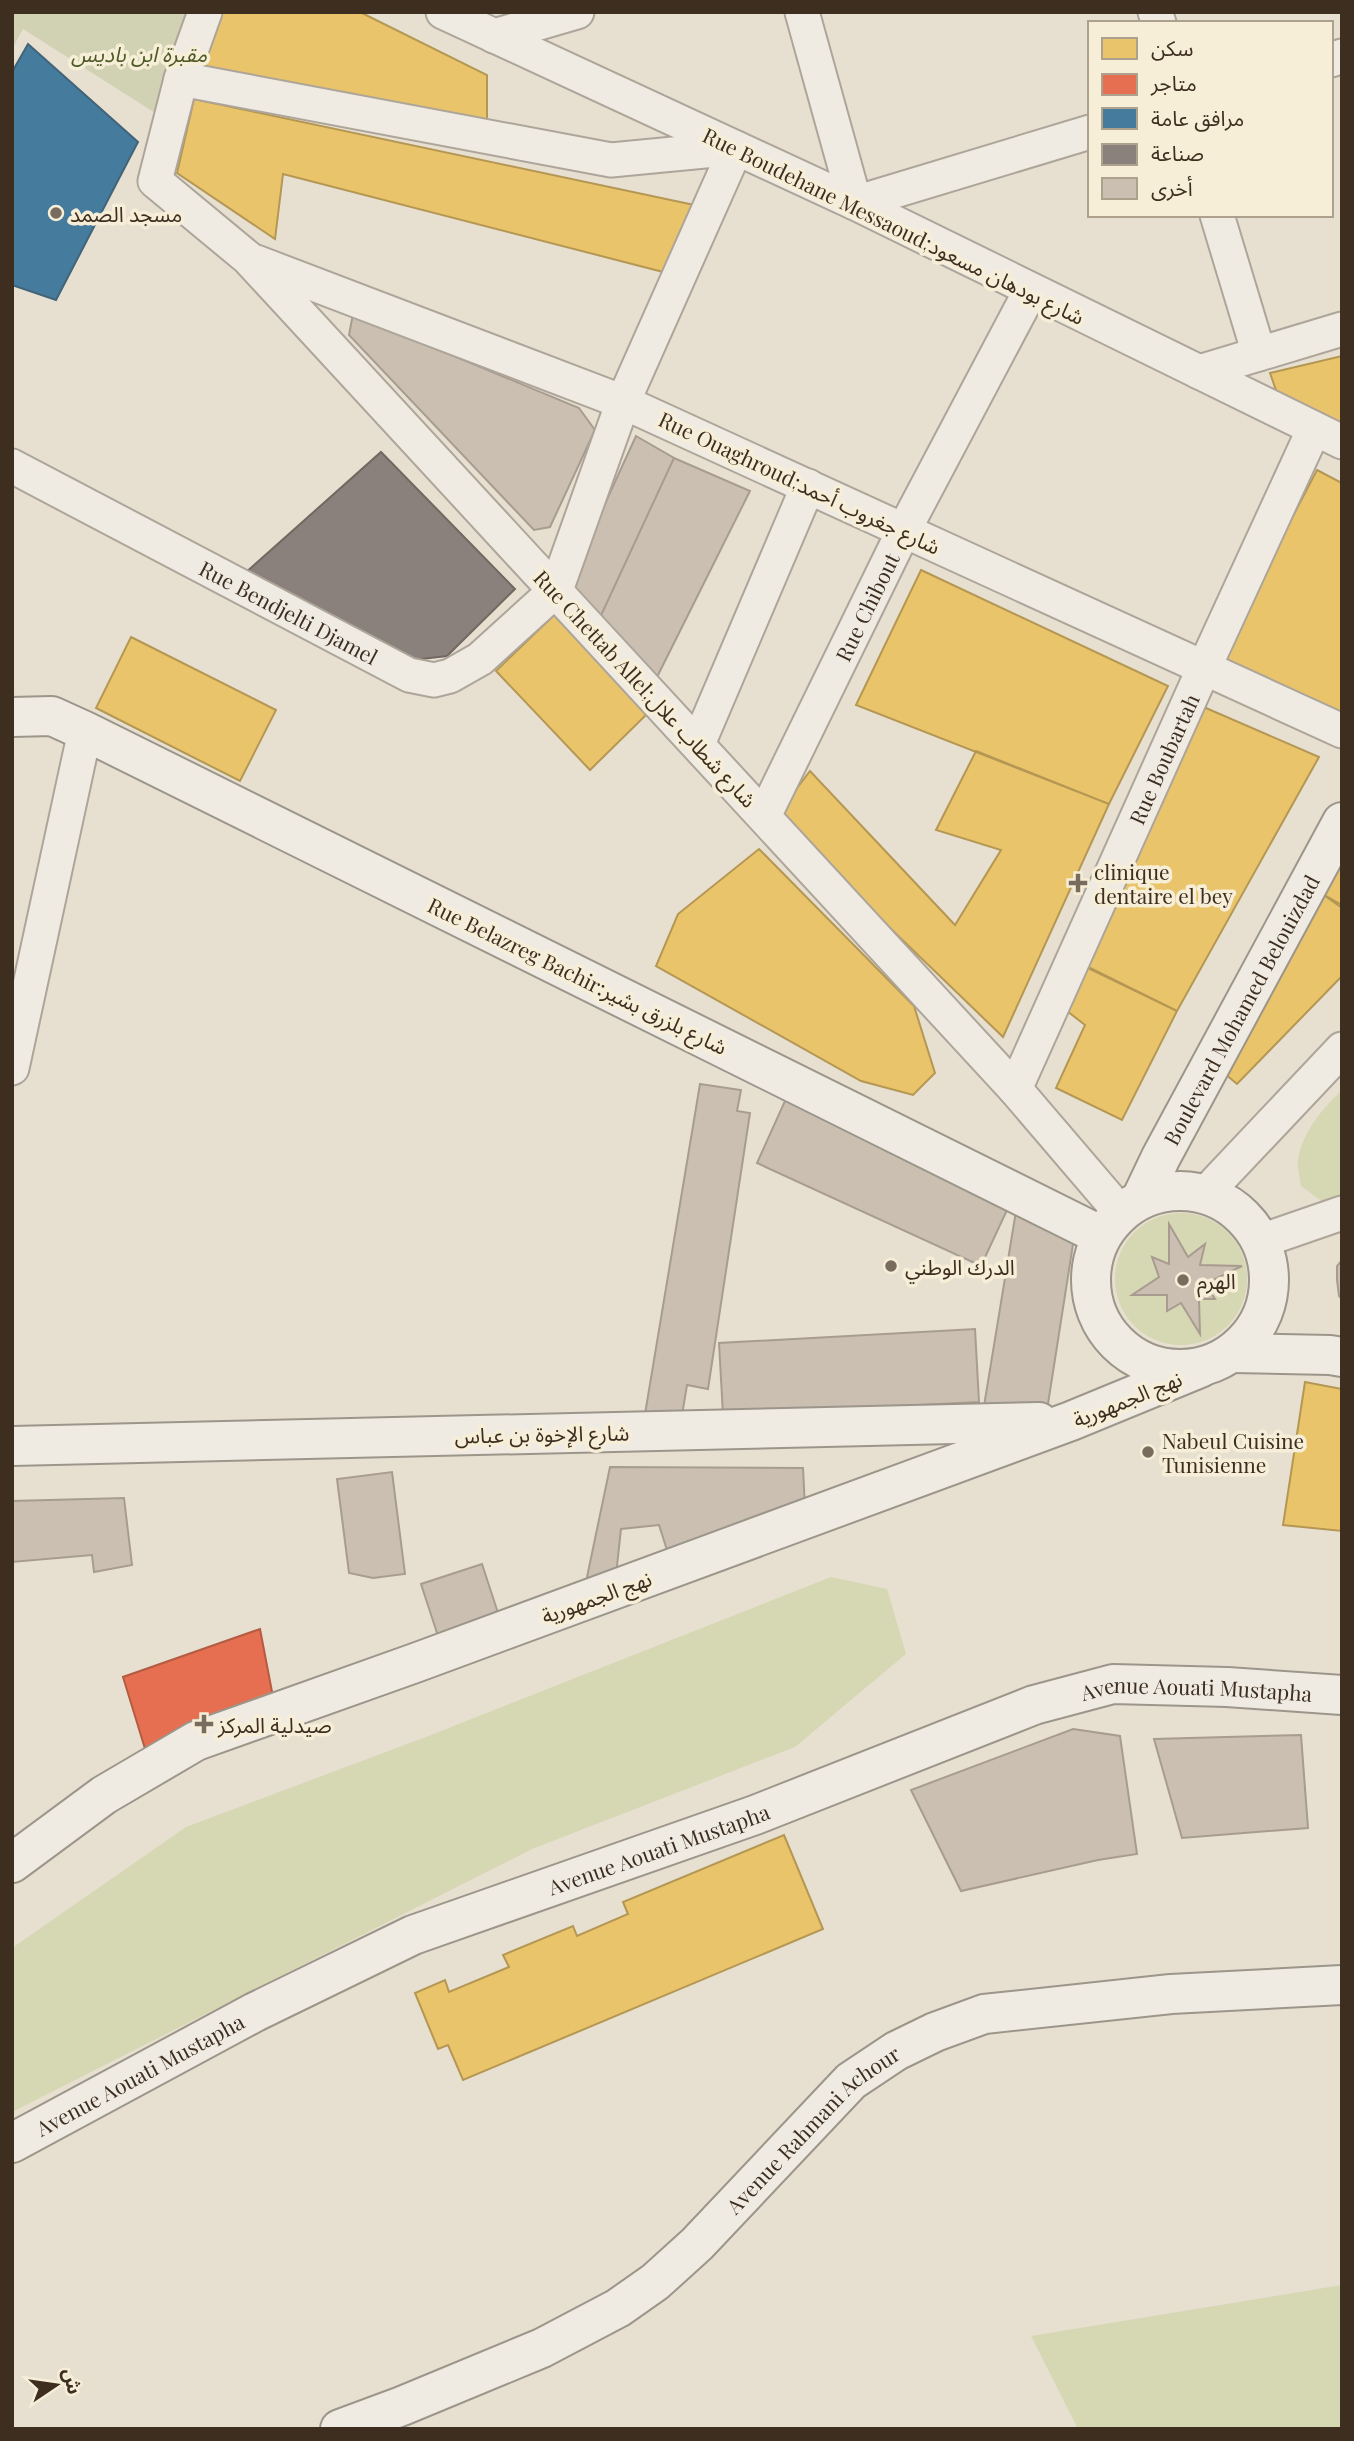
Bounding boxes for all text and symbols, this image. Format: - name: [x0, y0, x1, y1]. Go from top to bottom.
- legend: [1088, 21, 1333, 217]
- text: سكن: [1151, 33, 1193, 61]
- park label: مقبرة ابن باديس: [71, 39, 207, 67]
- text: متاجر: [1150, 68, 1197, 96]
- text: مرافق عامة: [1151, 103, 1244, 132]
- street label: Rue Boudehane Messaoud;شارع بودهان مسعود: [697, 120, 1090, 333]
- text: صناعة: [1151, 138, 1204, 166]
- text: أخرى: [1151, 173, 1193, 201]
- place label: مسجد الصمد: [70, 199, 182, 227]
- marker: مسجد الصمد: [48, 205, 64, 221]
- street label: Rue Ouaghroud;شارع جغروب أحمد: [653, 404, 945, 562]
- street label: Rue Chibout: [828, 547, 905, 666]
- street label: Rue Bendjelti Djamel: [195, 553, 383, 670]
- street label: Rue Chettab Allel;شارع شطاب علال: [526, 563, 764, 815]
- street label: Rue Boubartah: [1122, 688, 1205, 829]
- place label: clinique dentaire el bey: [1094, 857, 1233, 909]
- street label: Boulevard Mohamed Belouizdad: [1156, 870, 1325, 1150]
- marker: clinique dentaire el bey: [1068, 873, 1088, 893]
- street label: Rue Belazreg Bachir;شارع بلزرق بشير: [422, 890, 732, 1063]
- place label: الدرك الوطني: [905, 1252, 1015, 1284]
- marker: الدرك الوطني: [883, 1258, 899, 1274]
- place label: الهرم: [1197, 1266, 1236, 1298]
- marker: الهرم: [1175, 1272, 1191, 1288]
- street label: نهج الجمهورية: [1068, 1363, 1187, 1435]
- street label: شارع الإخوة بن عباس: [454, 1417, 630, 1452]
- place label: Nabeul Cuisine Tunisienne: [1162, 1426, 1304, 1478]
- marker: Nabeul Cuisine Tunisienne: [1140, 1444, 1156, 1460]
- street label: نهج الجمهورية: [537, 1563, 656, 1632]
- street label: Avenue Aouati Mustapha: [1076, 1670, 1314, 1707]
- place label: صيدلية المركز: [217, 1710, 332, 1738]
- marker: صيدلية المركز: [196, 1716, 212, 1732]
- street label: Avenue Aouati Mustapha: [543, 1797, 774, 1901]
- street label: Avenue Aouati Mustapha: [30, 2006, 249, 2142]
- street label: Avenue Rahmani Achour: [719, 2038, 905, 2220]
- north arrow: [21, 2350, 91, 2420]
- text: ش: [58, 2365, 89, 2397]

